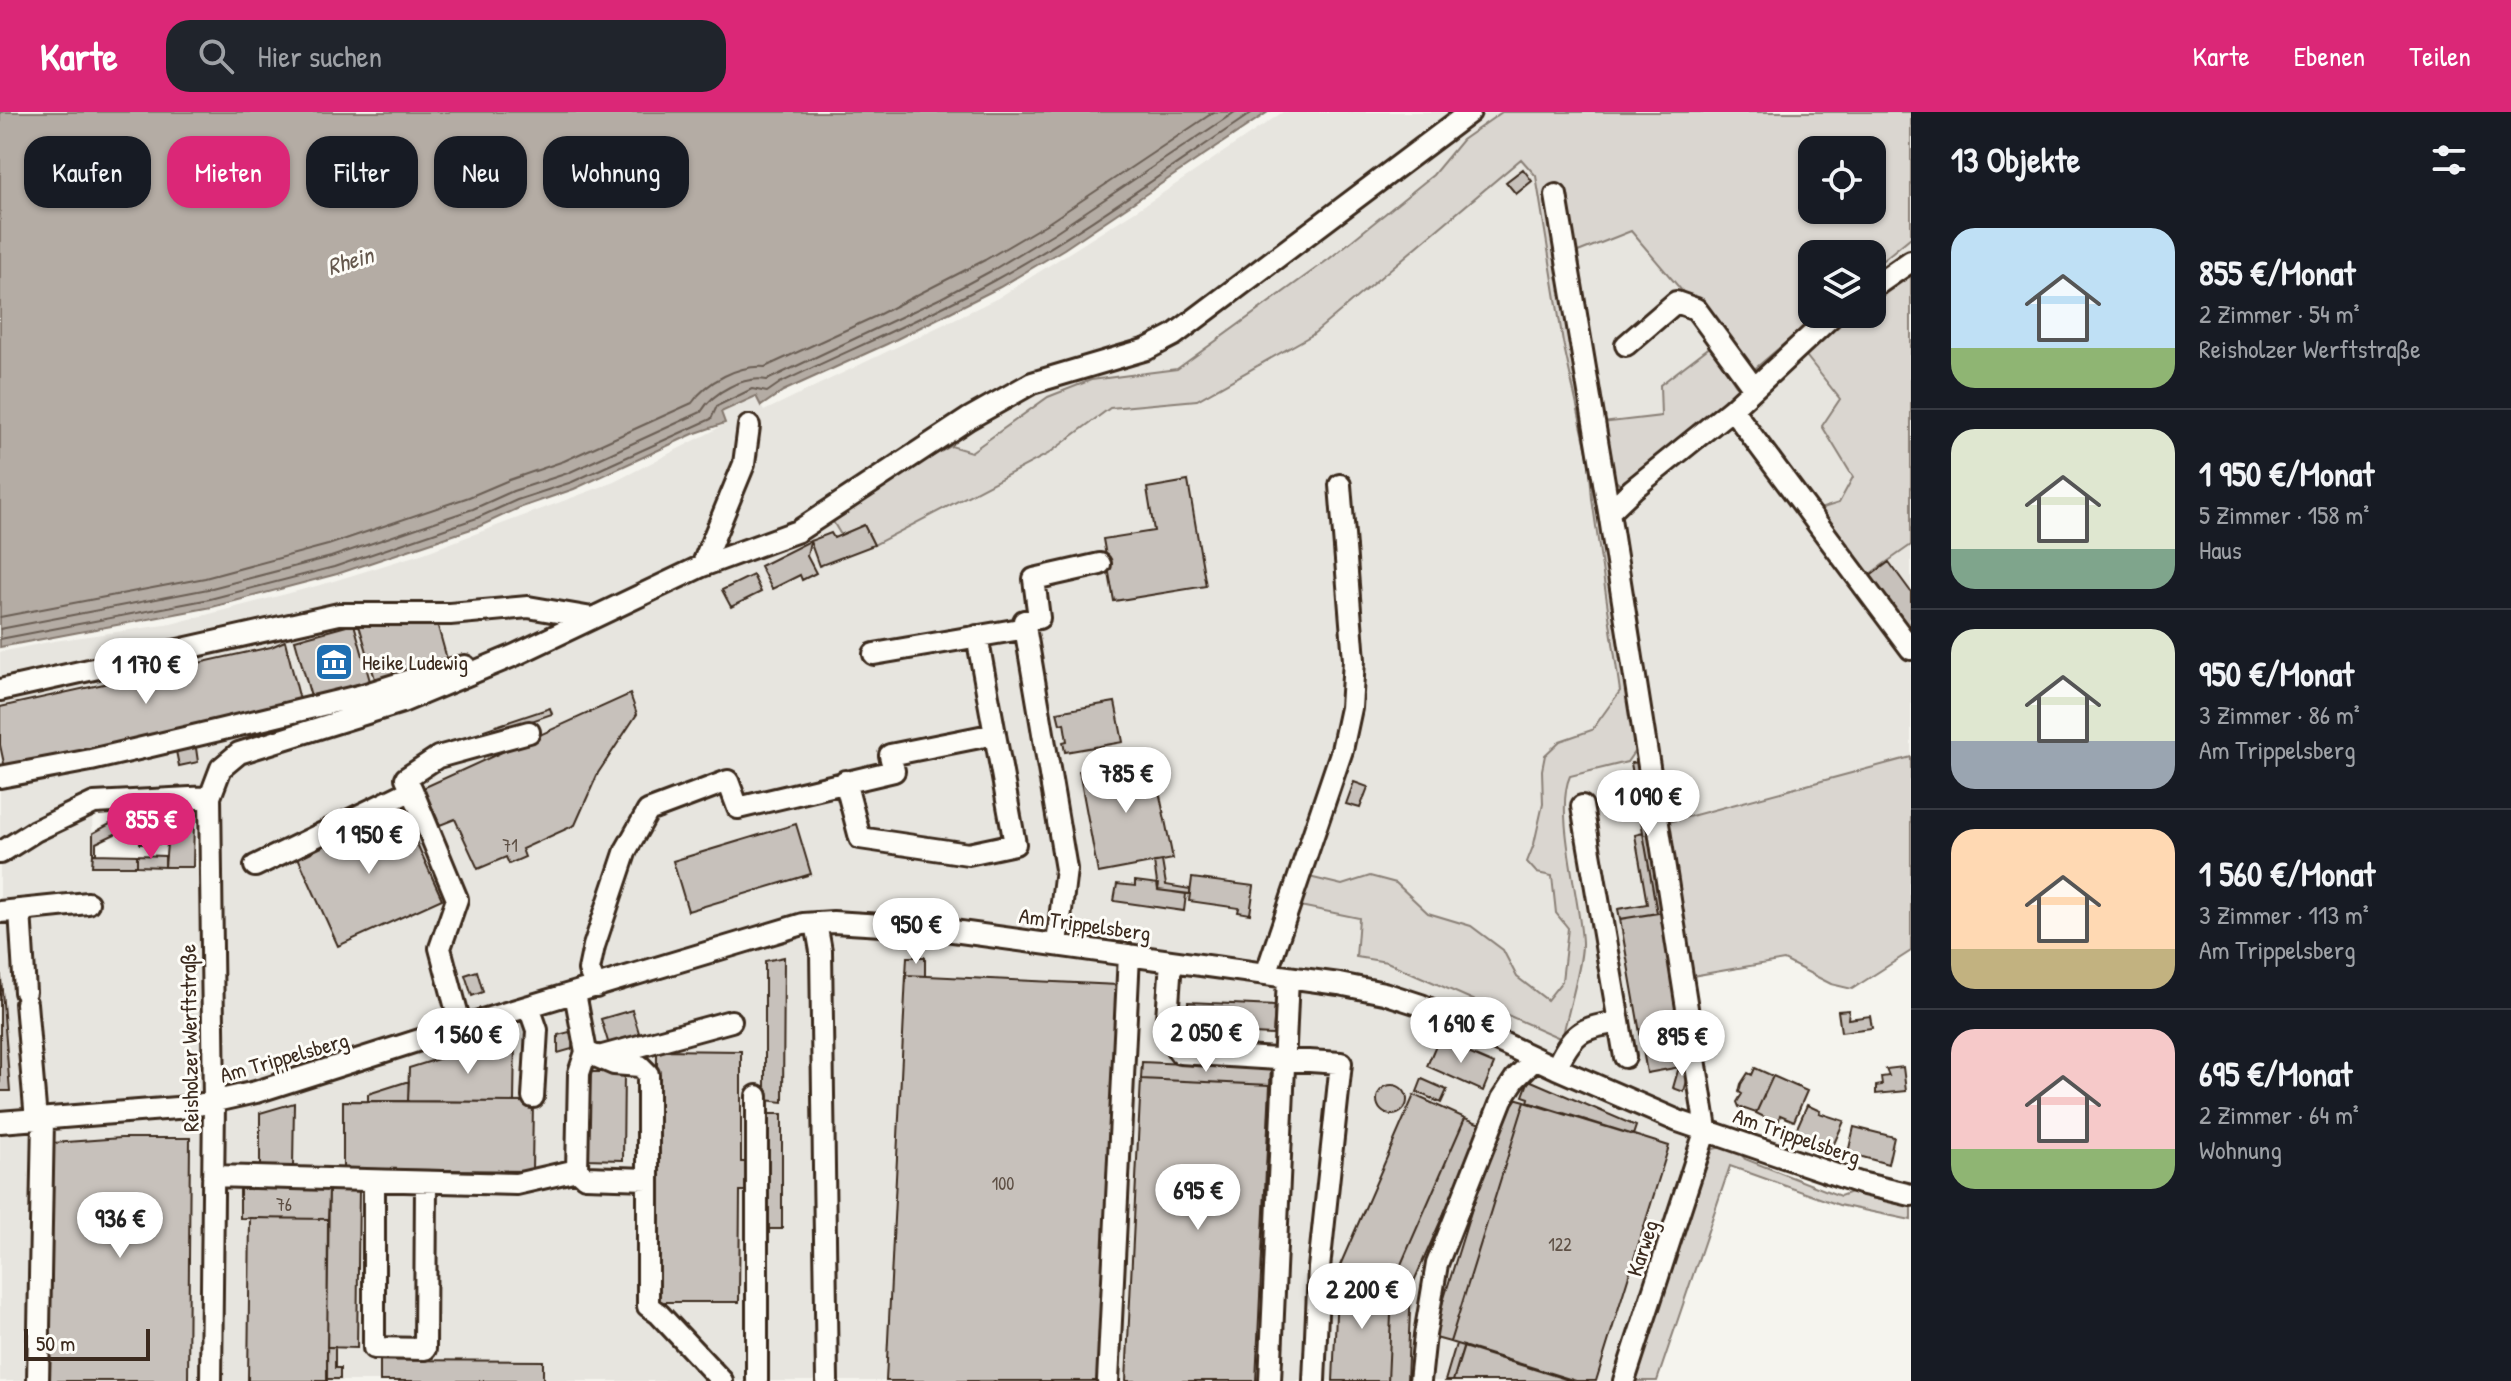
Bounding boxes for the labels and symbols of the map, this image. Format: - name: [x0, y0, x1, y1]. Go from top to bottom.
- water label: Rhein: [323, 237, 379, 282]
- pin: 1 170 €: [72, 638, 220, 706]
- museum icon: Heike Ludewig: [313, 641, 355, 683]
- place label: Heike Ludewig: [362, 647, 468, 677]
- pin: 785 €: [1070, 747, 1182, 815]
- pin: 1 090 €: [1574, 770, 1722, 838]
- pin: 855 €: [95, 793, 207, 861]
- pin: 1 950 €: [295, 808, 443, 876]
- house number: 71: [502, 833, 518, 858]
- pin: 950 €: [860, 898, 972, 966]
- street label: Am Trippelsberg: [1017, 900, 1153, 948]
- street label: Reisholzer Werftstraße: [172, 944, 206, 1132]
- pin: 1 690 €: [1387, 997, 1535, 1065]
- pin: 2 050 €: [1132, 1006, 1280, 1074]
- pin: 1 560 €: [394, 1008, 542, 1076]
- pin: 895 €: [1626, 1010, 1738, 1078]
- street label: Am Trippelsberg: [216, 1024, 352, 1090]
- street label: Am Trippelsberg: [1729, 1100, 1865, 1172]
- pin: 695 €: [1142, 1164, 1254, 1232]
- house number: 100: [992, 1171, 1014, 1196]
- pin: 936 €: [64, 1192, 176, 1260]
- house number: 76: [276, 1192, 292, 1217]
- street label: Karweg: [1619, 1216, 1665, 1280]
- house number: 122: [1548, 1232, 1572, 1257]
- pin: 2 200 €: [1288, 1263, 1436, 1331]
- scale bar: [24, 1325, 150, 1361]

